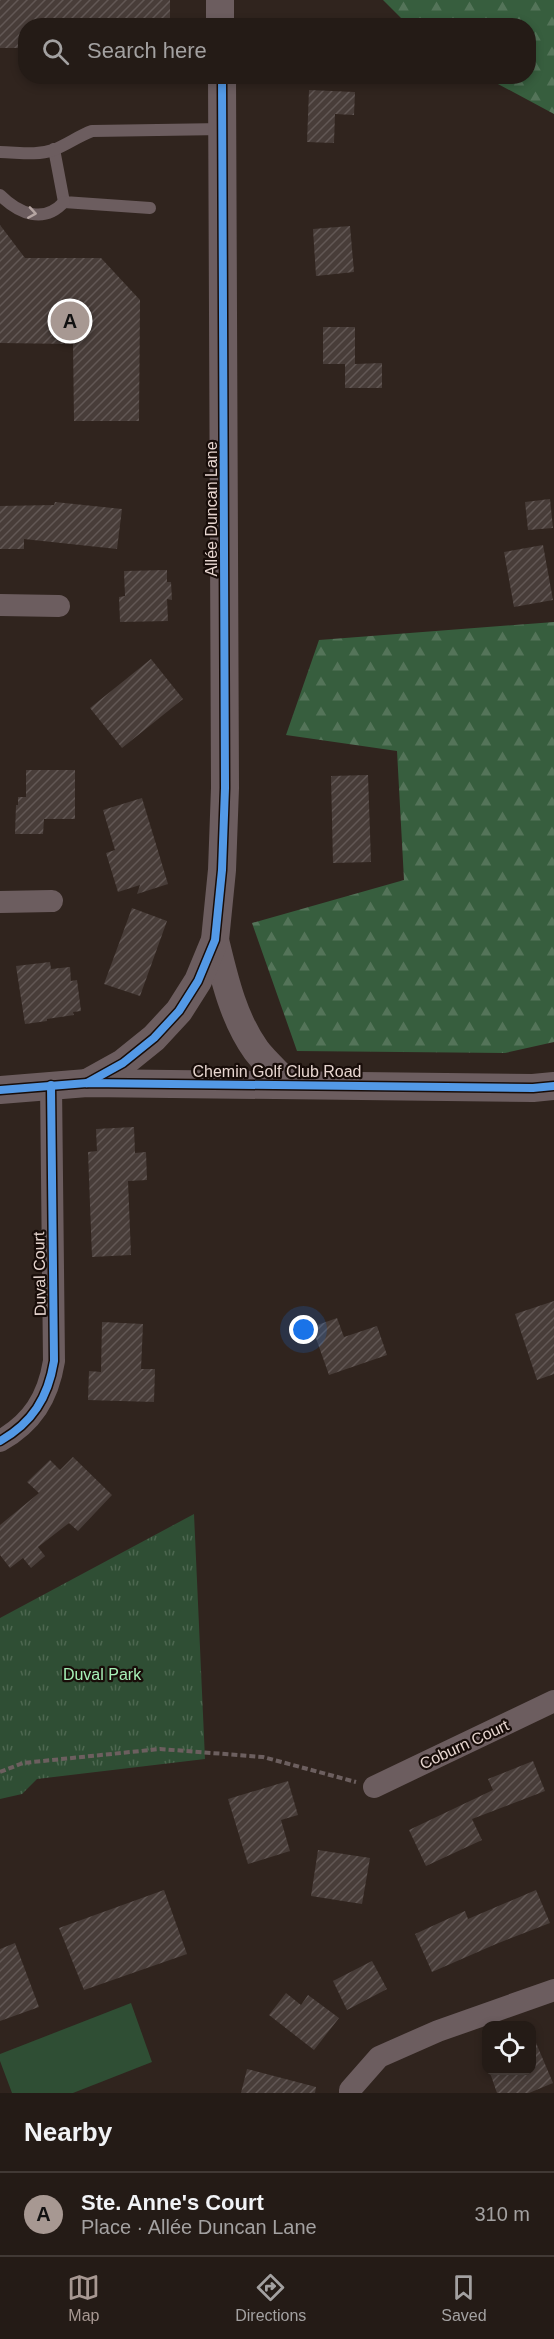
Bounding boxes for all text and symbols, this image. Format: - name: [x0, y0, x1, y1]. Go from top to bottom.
- search box: [18, 18, 536, 84]
- icon: search: [39, 35, 72, 68]
- text: Search here: [87, 38, 207, 63]
- one-way arrow: [26, 206, 36, 219]
- pin: A: [50, 298, 90, 344]
- street label: Allée Duncan Lane: [203, 441, 220, 577]
- street label: Chemin Golf Club Road: [193, 1063, 361, 1080]
- street label: Duval Court: [30, 1231, 49, 1316]
- your location: [289, 1315, 318, 1344]
- park label: Duval Park: [63, 1666, 142, 1683]
- street label: Coburn Court: [417, 1716, 512, 1772]
- map controls: [482, 2021, 536, 2075]
- button: locate: [482, 2021, 536, 2075]
- text: Nearby: [24, 2117, 112, 2147]
- text: Ste. Anne's Court: [81, 2190, 264, 2215]
- text: A: [36, 2203, 51, 2225]
- text: 310 m: [474, 2203, 530, 2225]
- text: Place · Allée Duncan Lane: [81, 2216, 317, 2238]
- tab: Map: [67, 2271, 100, 2325]
- tab: Directions: [235, 2271, 306, 2325]
- tab: Saved: [441, 2271, 487, 2325]

